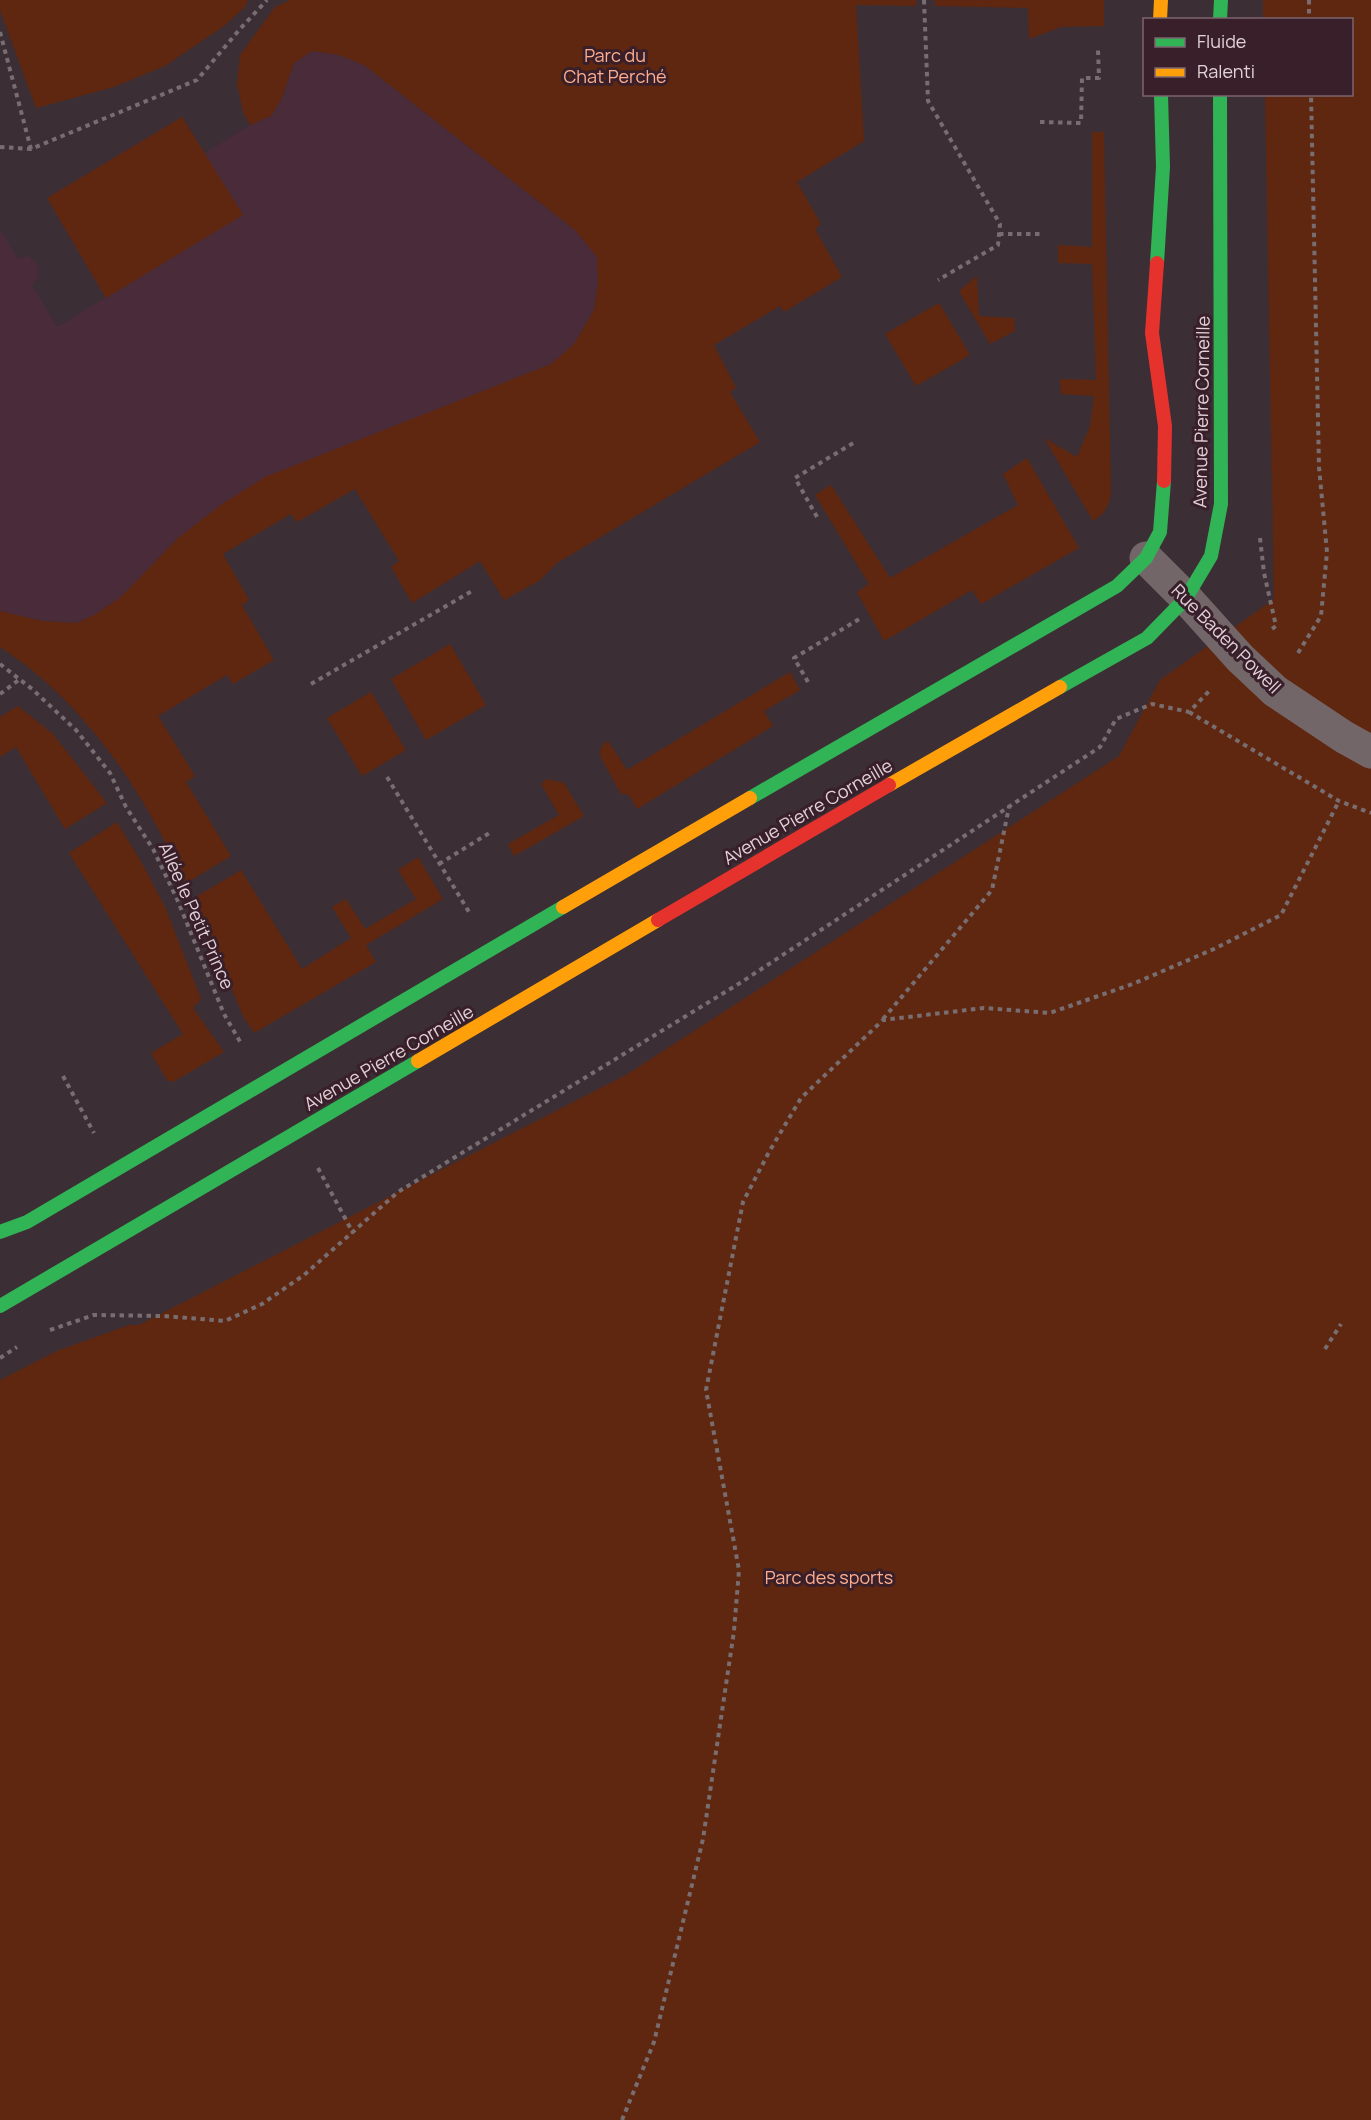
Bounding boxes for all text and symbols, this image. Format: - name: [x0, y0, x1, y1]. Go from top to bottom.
- legend: [1143, 18, 1353, 96]
- text: Fluide: [1197, 29, 1246, 53]
- park label: Parc du Chat Perché: [563, 43, 667, 88]
- text: Ralenti: [1197, 59, 1255, 83]
- street label: Avenue Pierre Corneille: [1187, 316, 1215, 508]
- street label: Rue Baden Powell: [1167, 578, 1287, 698]
- street label: Avenue Pierre Corneille: [718, 753, 897, 870]
- street label: Allée le Petit Prince: [154, 838, 240, 993]
- street label: Avenue Pierre Corneille: [299, 999, 478, 1116]
- park label: Parc des sports: [765, 1565, 893, 1589]

